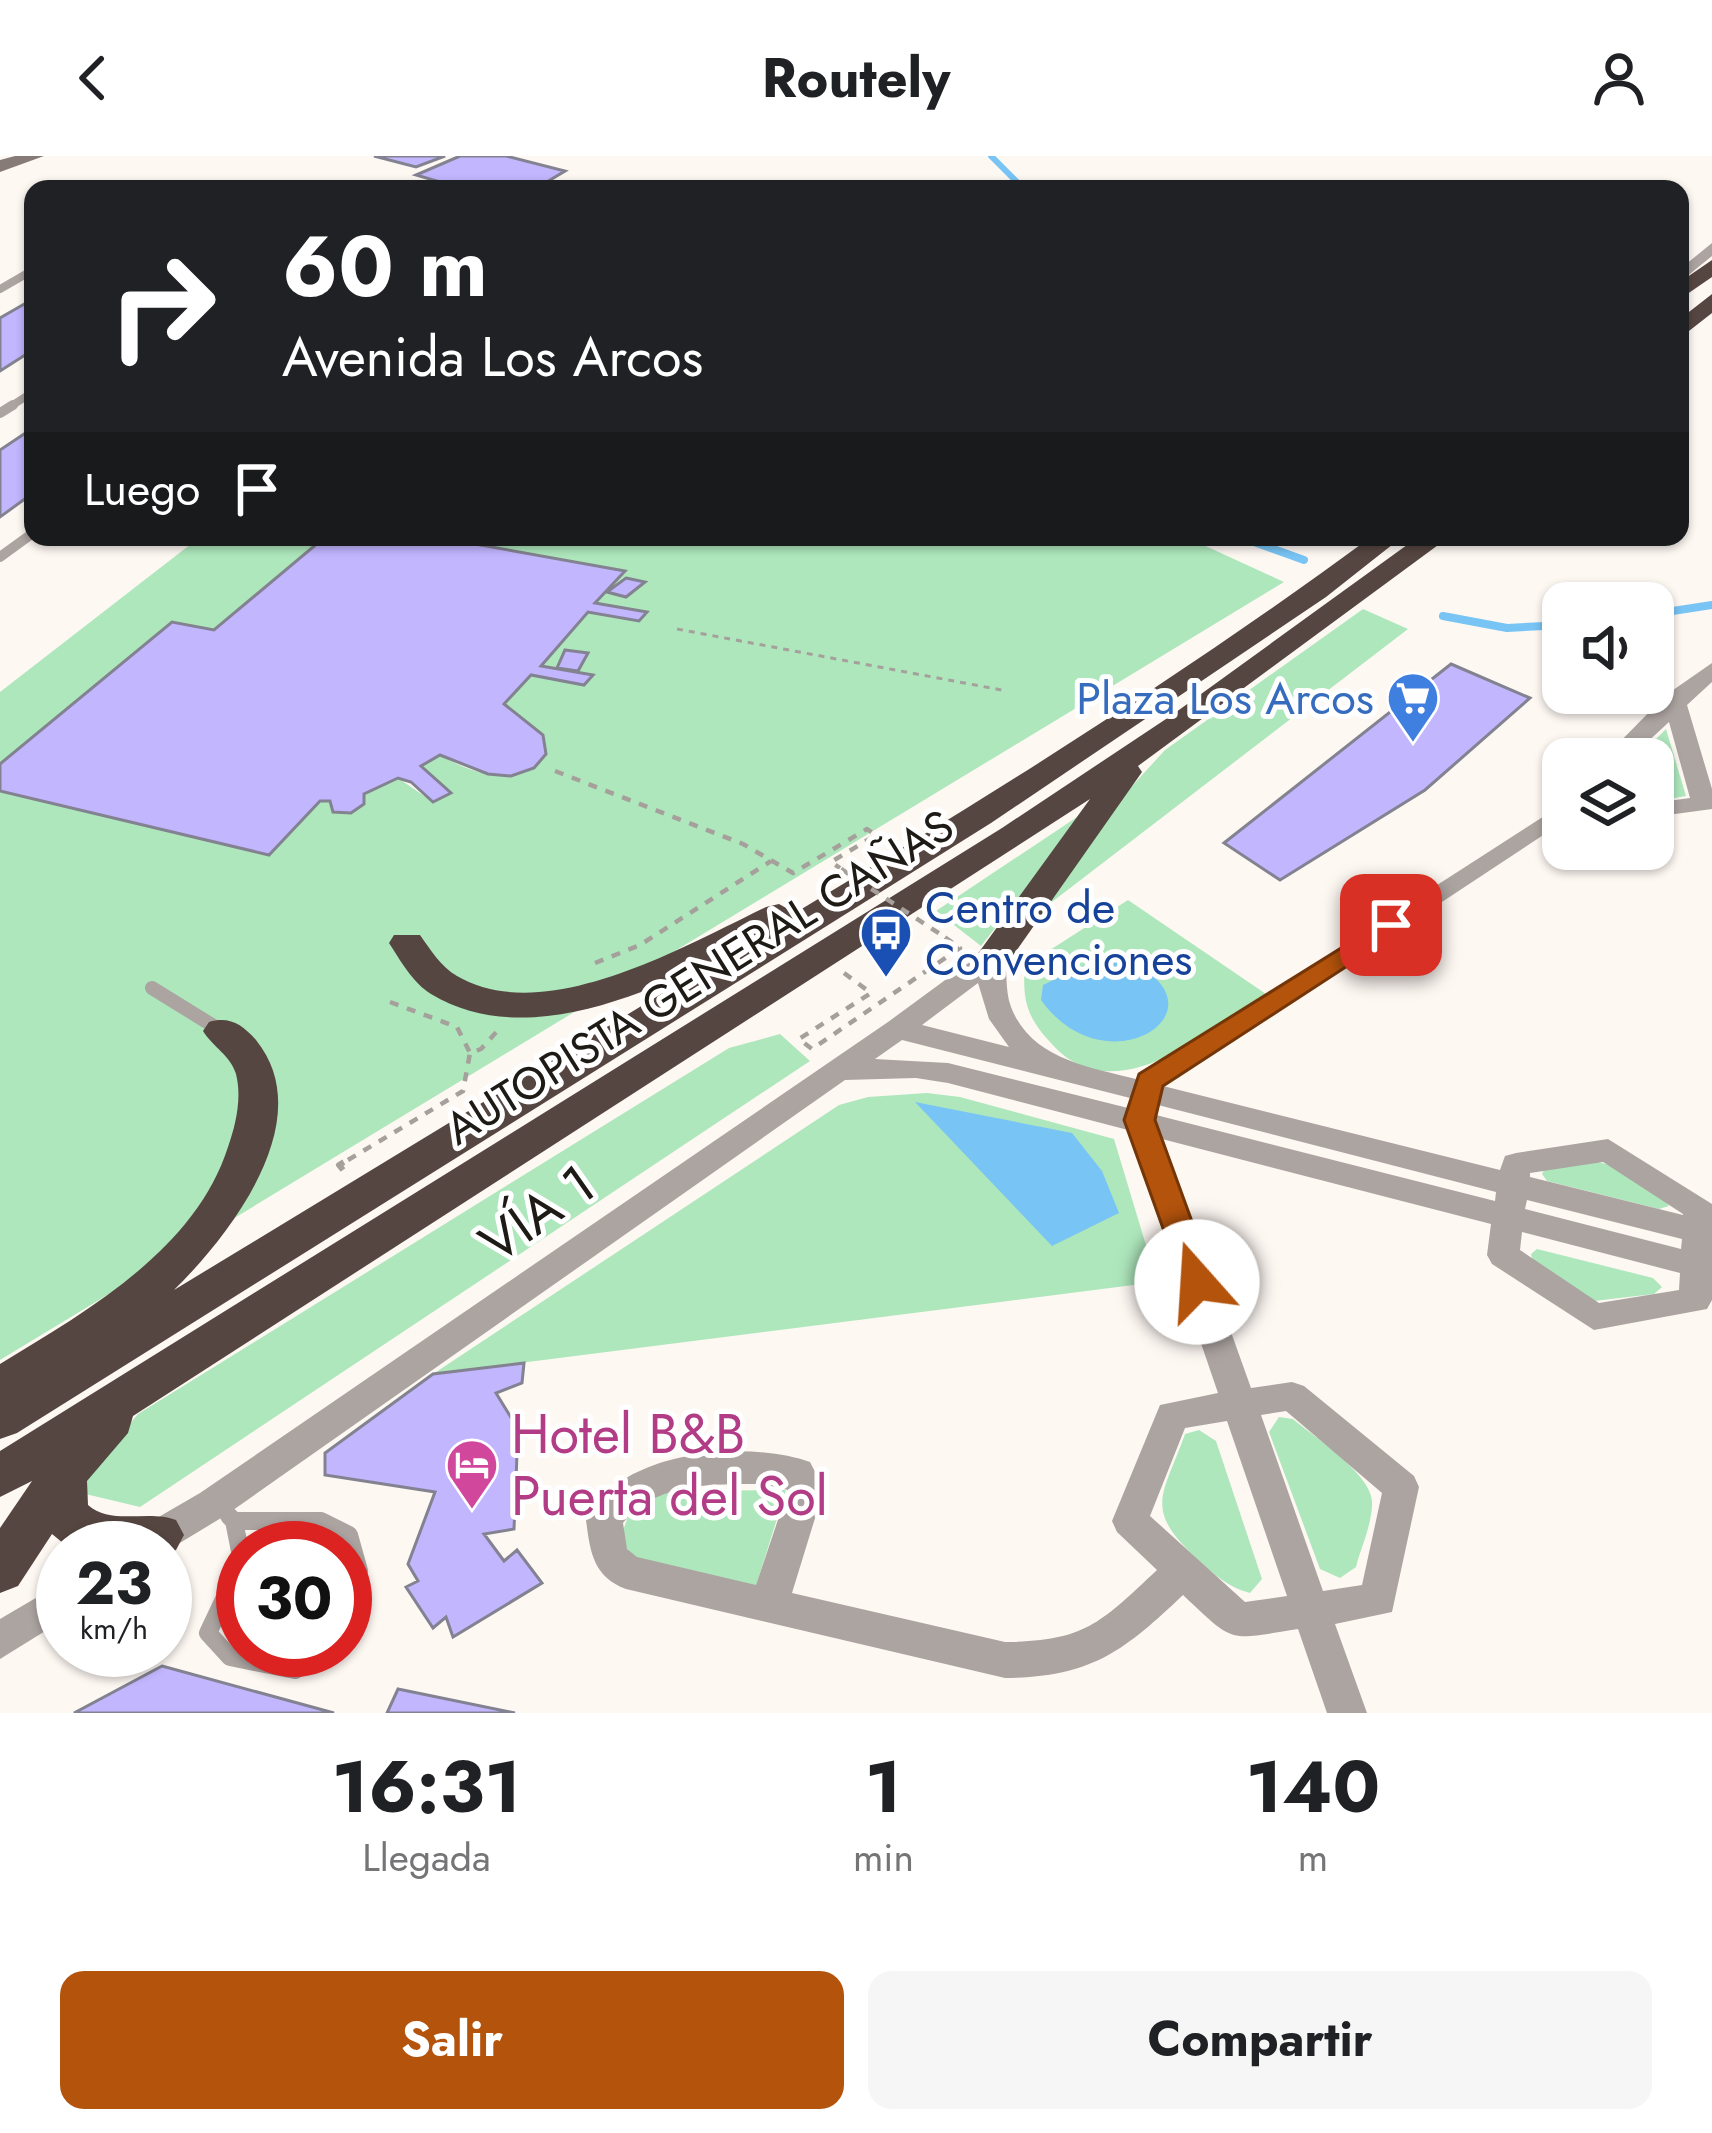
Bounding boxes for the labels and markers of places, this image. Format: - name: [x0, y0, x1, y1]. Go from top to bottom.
- place label: Plaza Los Arcos: [1076, 666, 1374, 731]
- supermarket icon: Plaza Los Arcos: [1385, 670, 1441, 744]
- pin: [1340, 874, 1442, 976]
- place label: Centro de Convenciones: [925, 875, 1192, 992]
- bus stop icon: Centro de Convenciones: [858, 905, 914, 979]
- place label: Hotel B&B Puerta del Sol: [511, 1395, 828, 1535]
- hotel icon: Hotel B&B Puerta del Sol: [444, 1437, 500, 1511]

